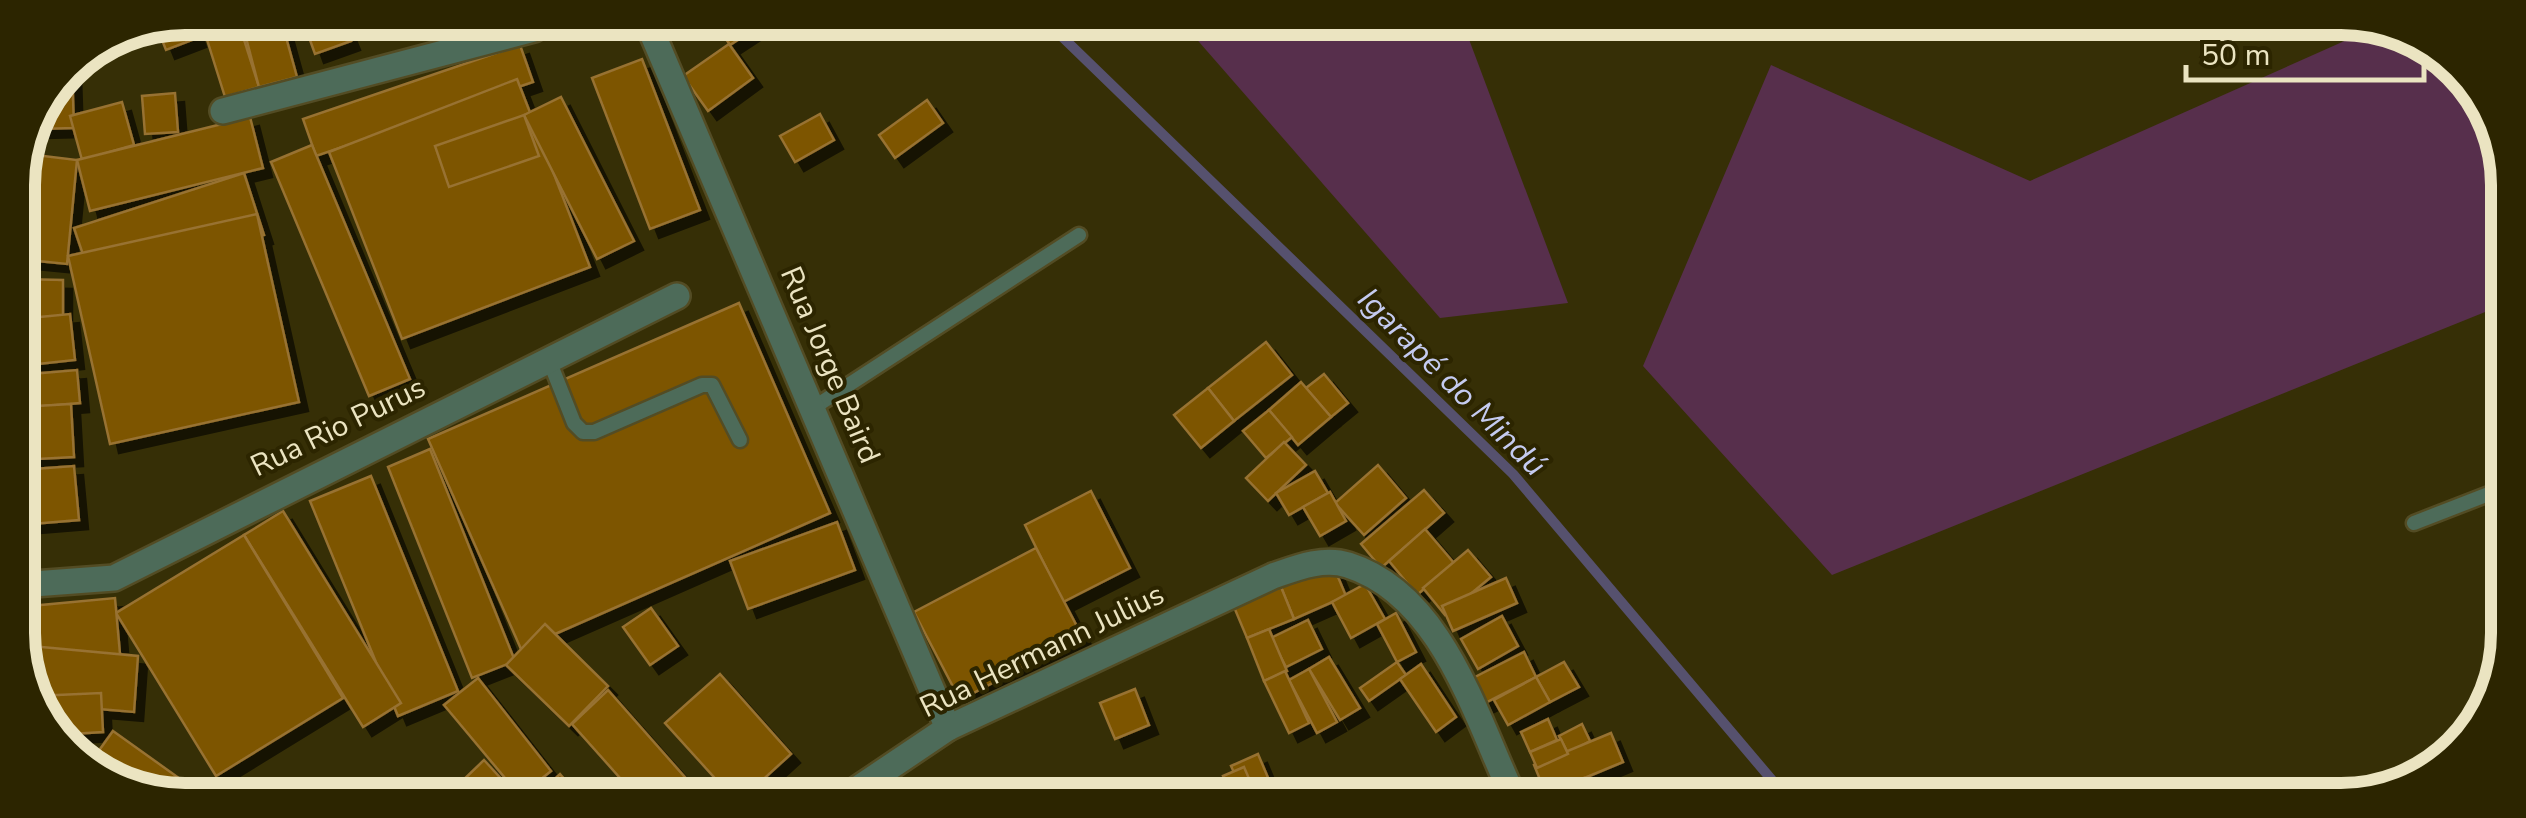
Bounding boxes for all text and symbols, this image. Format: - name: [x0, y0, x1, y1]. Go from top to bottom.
- scale bar: [2186, 20, 2424, 82]
- text: 50 m: [2201, 35, 2270, 76]
- street label: Rua Jorge Baird: [770, 260, 890, 470]
- water label: Igarapé do Mindú: [1348, 278, 1556, 486]
- street label: Rua Rio Purus: [244, 367, 432, 487]
- street label: Rua Hermann Julius: [913, 574, 1171, 728]

